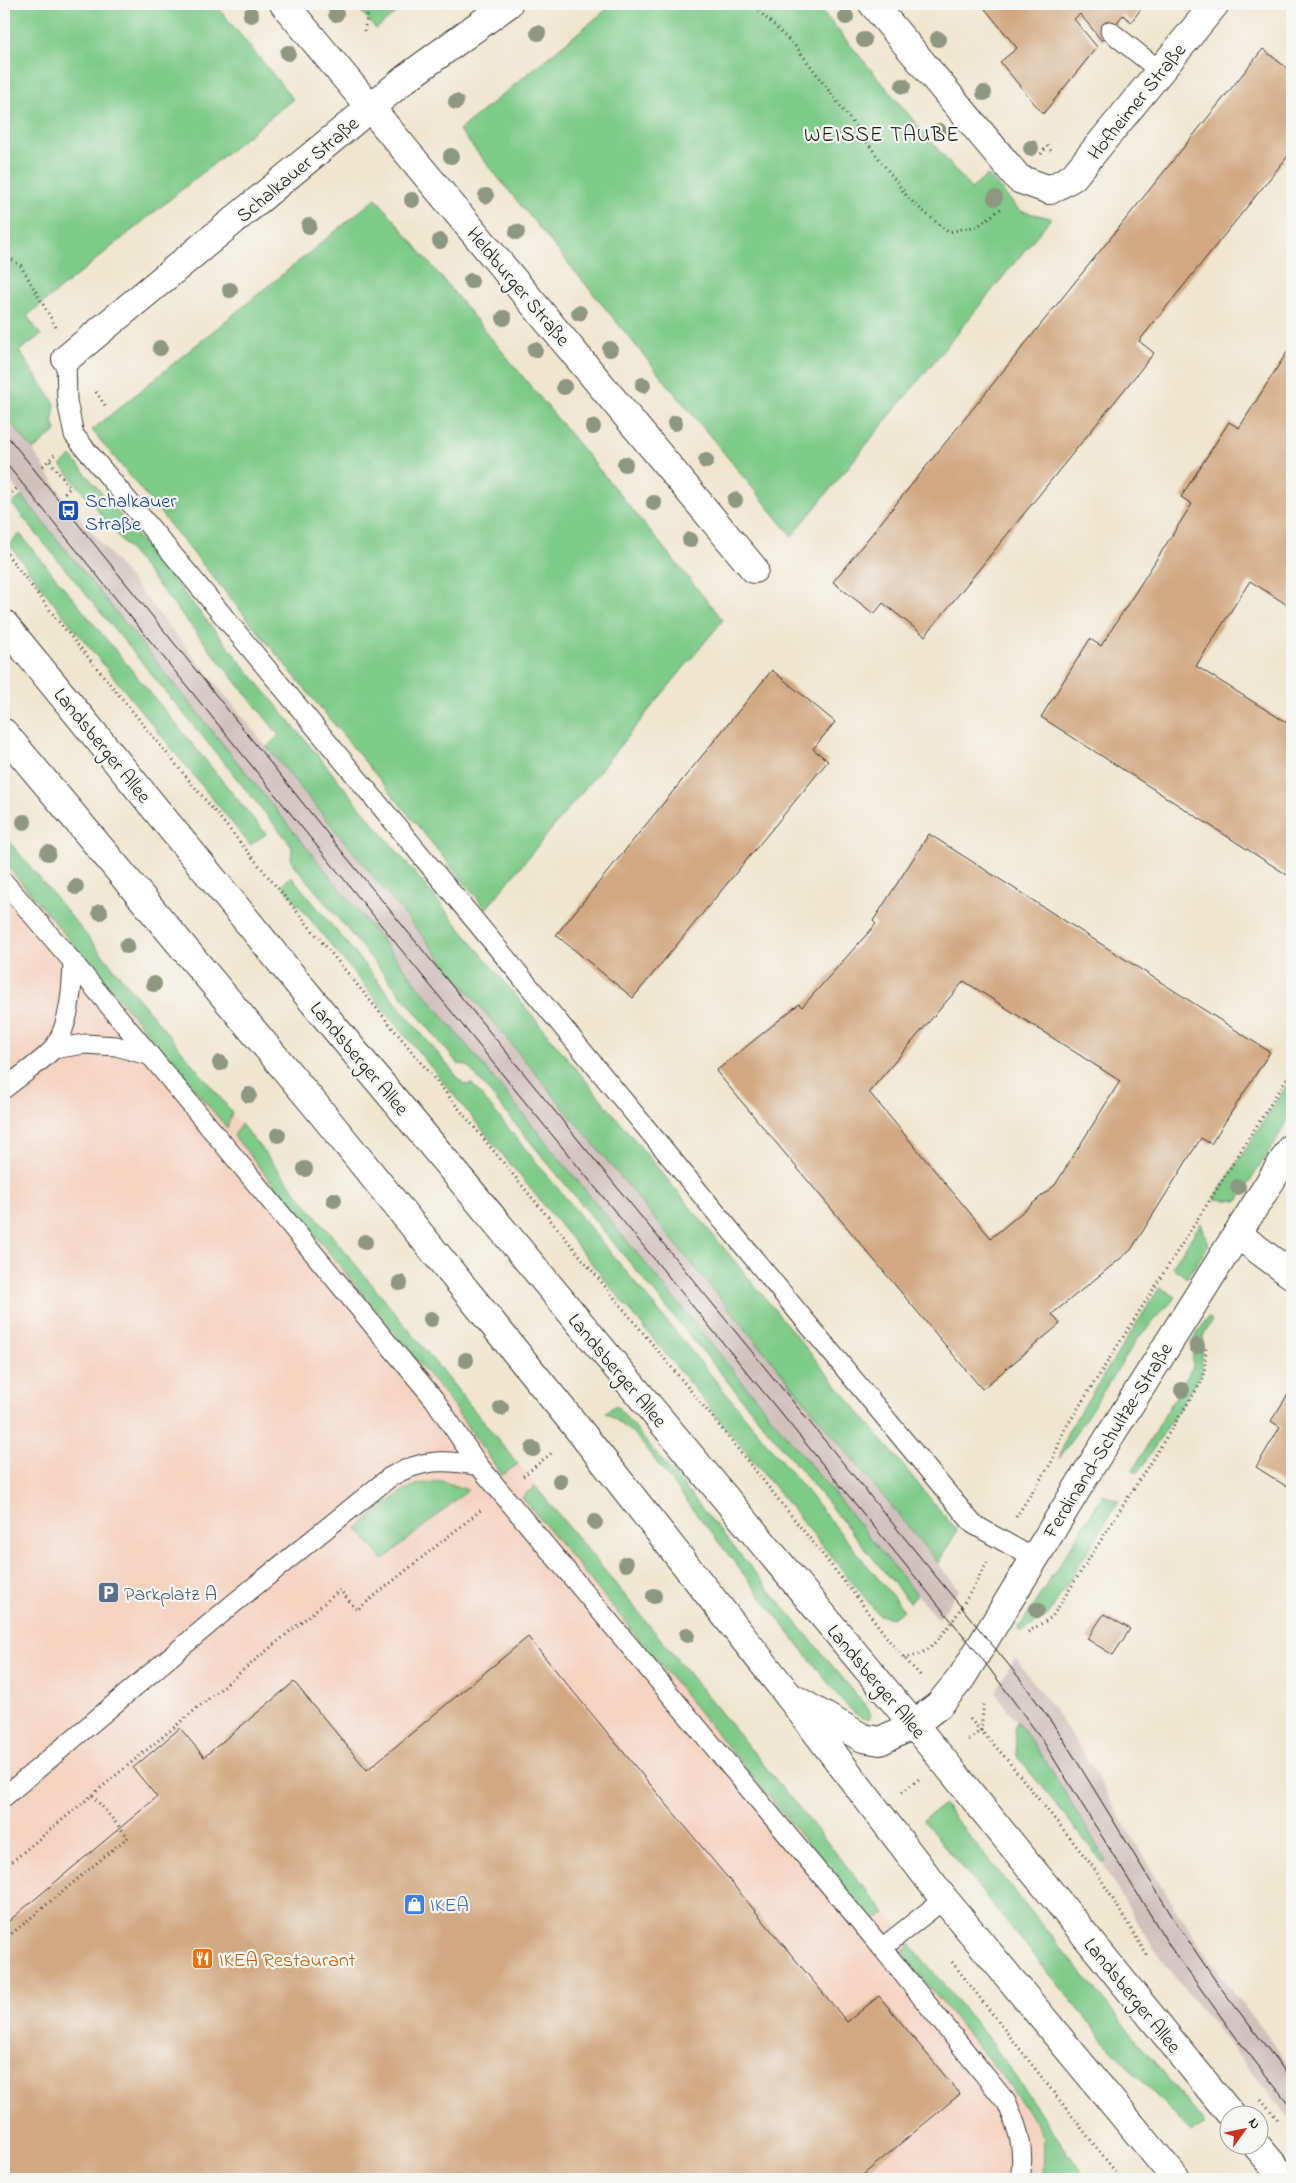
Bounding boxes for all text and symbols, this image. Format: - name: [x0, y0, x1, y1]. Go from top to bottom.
- street label: Hofheimer Straße: [1082, 38, 1194, 167]
- street label: Schalkauer Straße: [231, 111, 366, 231]
- district label: WEISSE TAUBE: [804, 121, 960, 151]
- street label: Heldburger Straße: [457, 221, 576, 354]
- place label: Schalkauer Straße: [85, 488, 177, 540]
- bus stop icon: Schalkauer Straße: [57, 499, 81, 523]
- street label: Landsberger Allee: [45, 683, 157, 811]
- street label: Landsberger Allee: [301, 996, 415, 1124]
- street label: Landsberger Allee: [559, 1308, 673, 1436]
- street label: Ferdinand-Schultze-Straße: [1036, 1338, 1181, 1546]
- parking icon: Parkplatz A: [96, 1581, 120, 1605]
- place label: Parkplatz A: [124, 1581, 217, 1610]
- street label: Landsberger Allee: [818, 1619, 932, 1747]
- shop icon: IKEA: [402, 1892, 426, 1916]
- place label: IKEA: [430, 1892, 469, 1921]
- street label: Landsberger Allee: [1075, 1933, 1187, 2061]
- restaurant icon: IKEA Restaurant: [191, 1947, 215, 1971]
- place label: IKEA Restaurant: [219, 1947, 356, 1976]
- north arrow: [1218, 2106, 1268, 2156]
- text: N: [1242, 2114, 1265, 2133]

